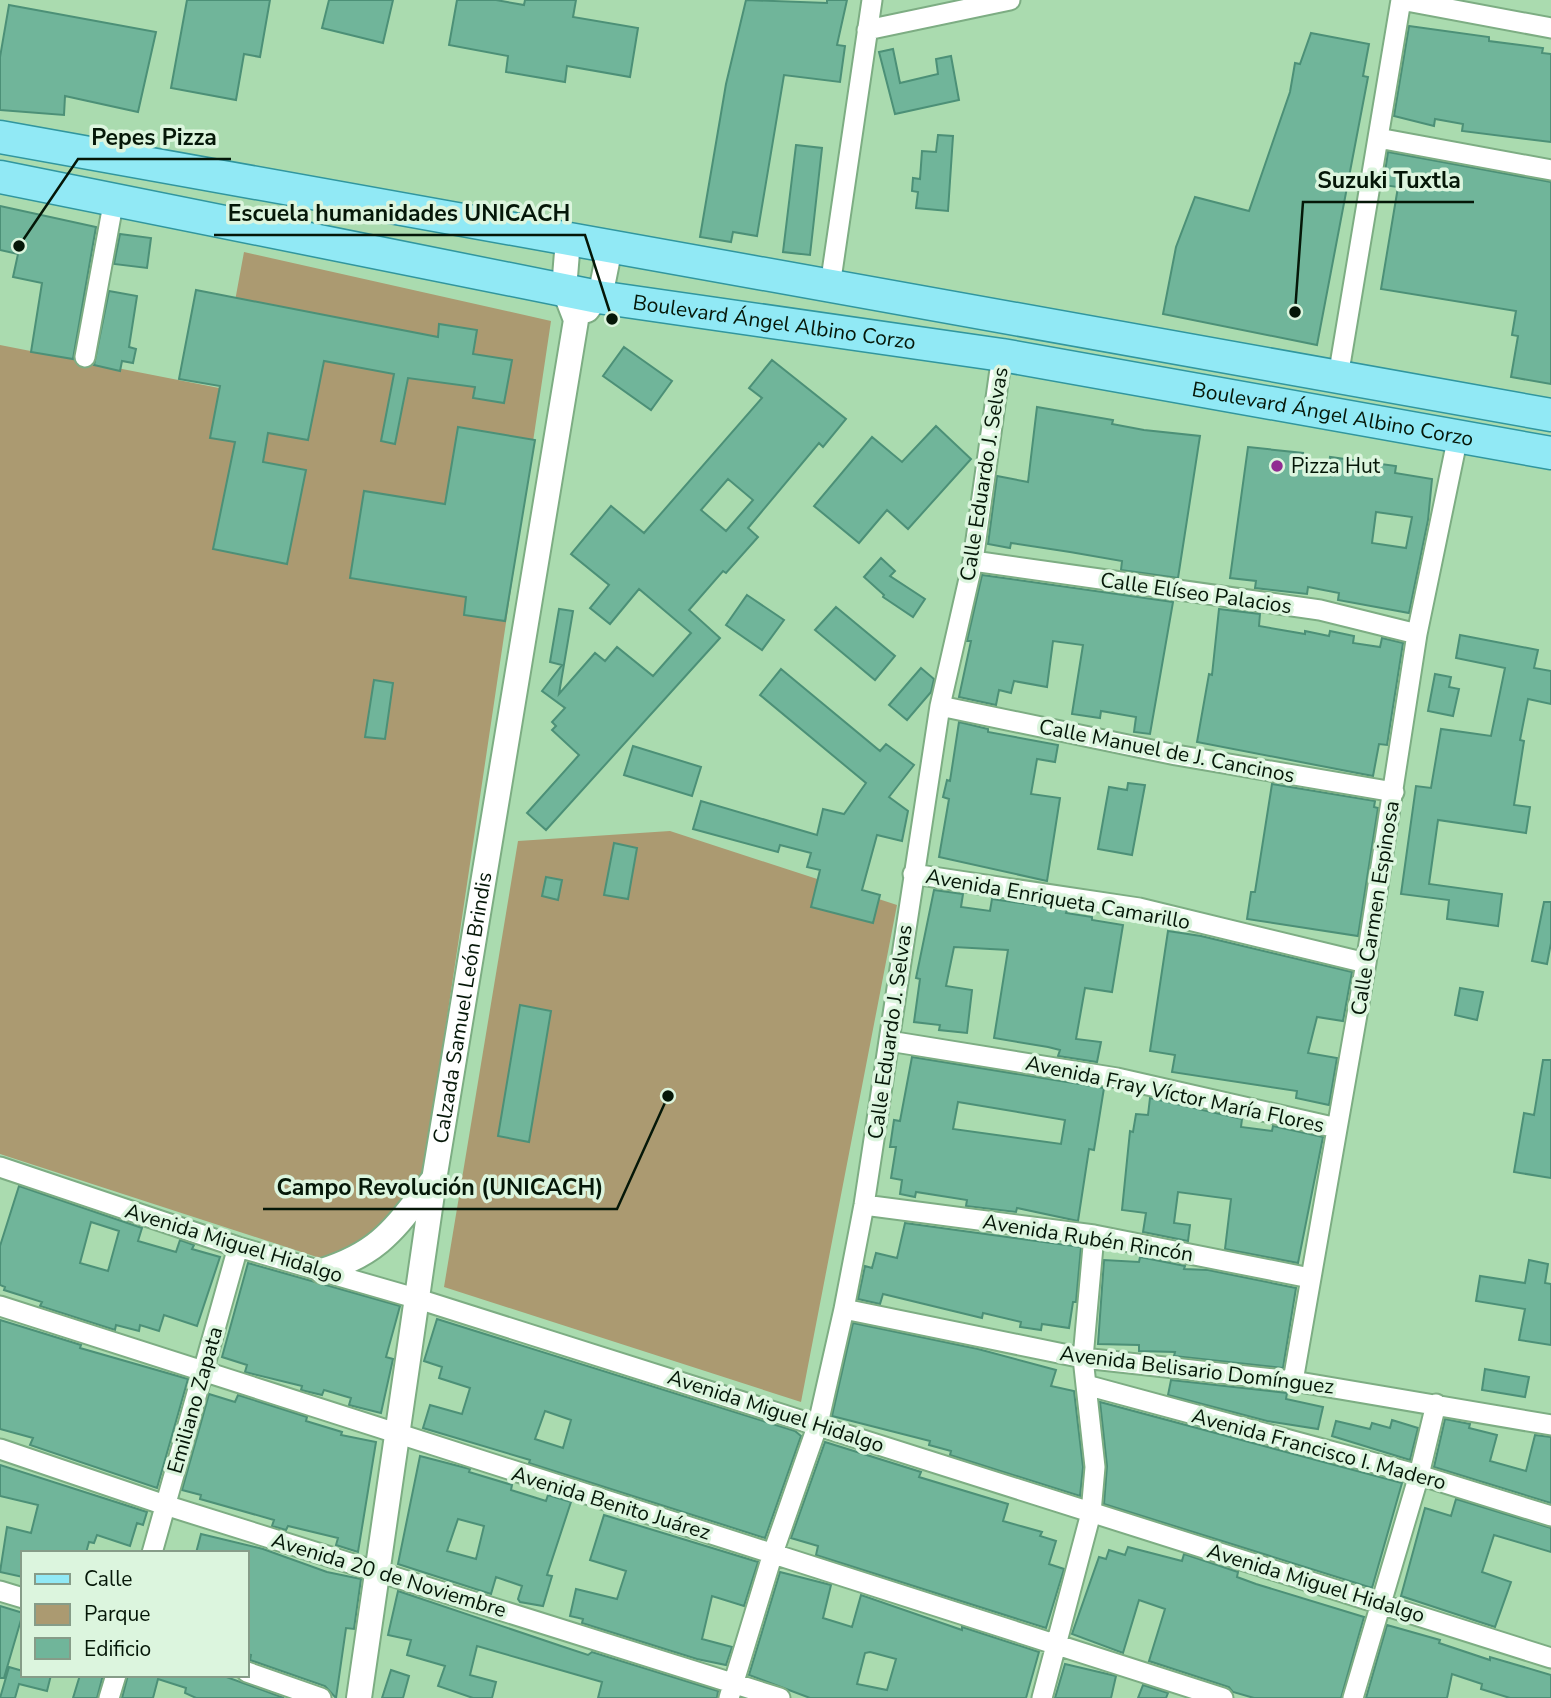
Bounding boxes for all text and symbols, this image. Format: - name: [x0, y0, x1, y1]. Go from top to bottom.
- callout: Pepes Pizza: [78, 115, 231, 159]
- text: Pepes Pizza: [91, 122, 217, 153]
- callout: Suzuki Tuxtla: [1303, 158, 1474, 202]
- text: Suzuki Tuxtla: [1317, 165, 1461, 196]
- callout: Escuela humanidades UNICACH: [214, 191, 585, 235]
- text: Escuela humanidades UNICACH: [228, 198, 570, 229]
- street label: Boulevard Ángel Albino Corzo: [631, 288, 918, 356]
- street label: Calle Eduardo J. Selvas: [953, 365, 1015, 583]
- street label: Boulevard Ángel Albino Corzo: [1190, 375, 1476, 453]
- place label: Pizza Hut: [1291, 452, 1381, 480]
- marker: Pizza Hut: [1269, 458, 1285, 474]
- street label: Calle Elíseo Palacios: [1098, 566, 1294, 620]
- street label: Calle Manuel de J. Cancinos: [1037, 712, 1297, 790]
- street label: Calle Carmen Espinosa: [1344, 799, 1406, 1017]
- street label: Avenida Enriqueta Camarillo: [924, 862, 1192, 936]
- street label: Calzada Samuel León Brindis: [426, 870, 499, 1146]
- street label: Calle Eduardo J. Selvas: [861, 923, 919, 1141]
- street label: Avenida Fray Víctor María Flores: [1023, 1049, 1327, 1139]
- callout: Campo Revolución (UNICACH): [263, 1165, 617, 1209]
- text: Campo Revolución (UNICACH): [277, 1172, 603, 1203]
- street label: Avenida Miguel Hidalgo: [122, 1197, 346, 1289]
- street label: Avenida Rubén Rincón: [981, 1208, 1195, 1268]
- street label: Emiliano Zapata: [161, 1323, 229, 1477]
- street label: Avenida Belisario Domínguez: [1058, 1339, 1336, 1401]
- street label: Avenida Miguel Hidalgo: [664, 1363, 888, 1459]
- street label: Avenida Francisco I. Madero: [1189, 1402, 1449, 1496]
- street label: Avenida Benito Juárez: [508, 1459, 714, 1547]
- street label: Avenida 20 de Noviembre: [268, 1526, 510, 1624]
- street label: Avenida Miguel Hidalgo: [1204, 1537, 1428, 1629]
- legend: [21, 1551, 248, 1677]
- text: Calle: [84, 1565, 132, 1593]
- text: Parque: [84, 1600, 151, 1628]
- text: Edificio: [84, 1635, 151, 1663]

